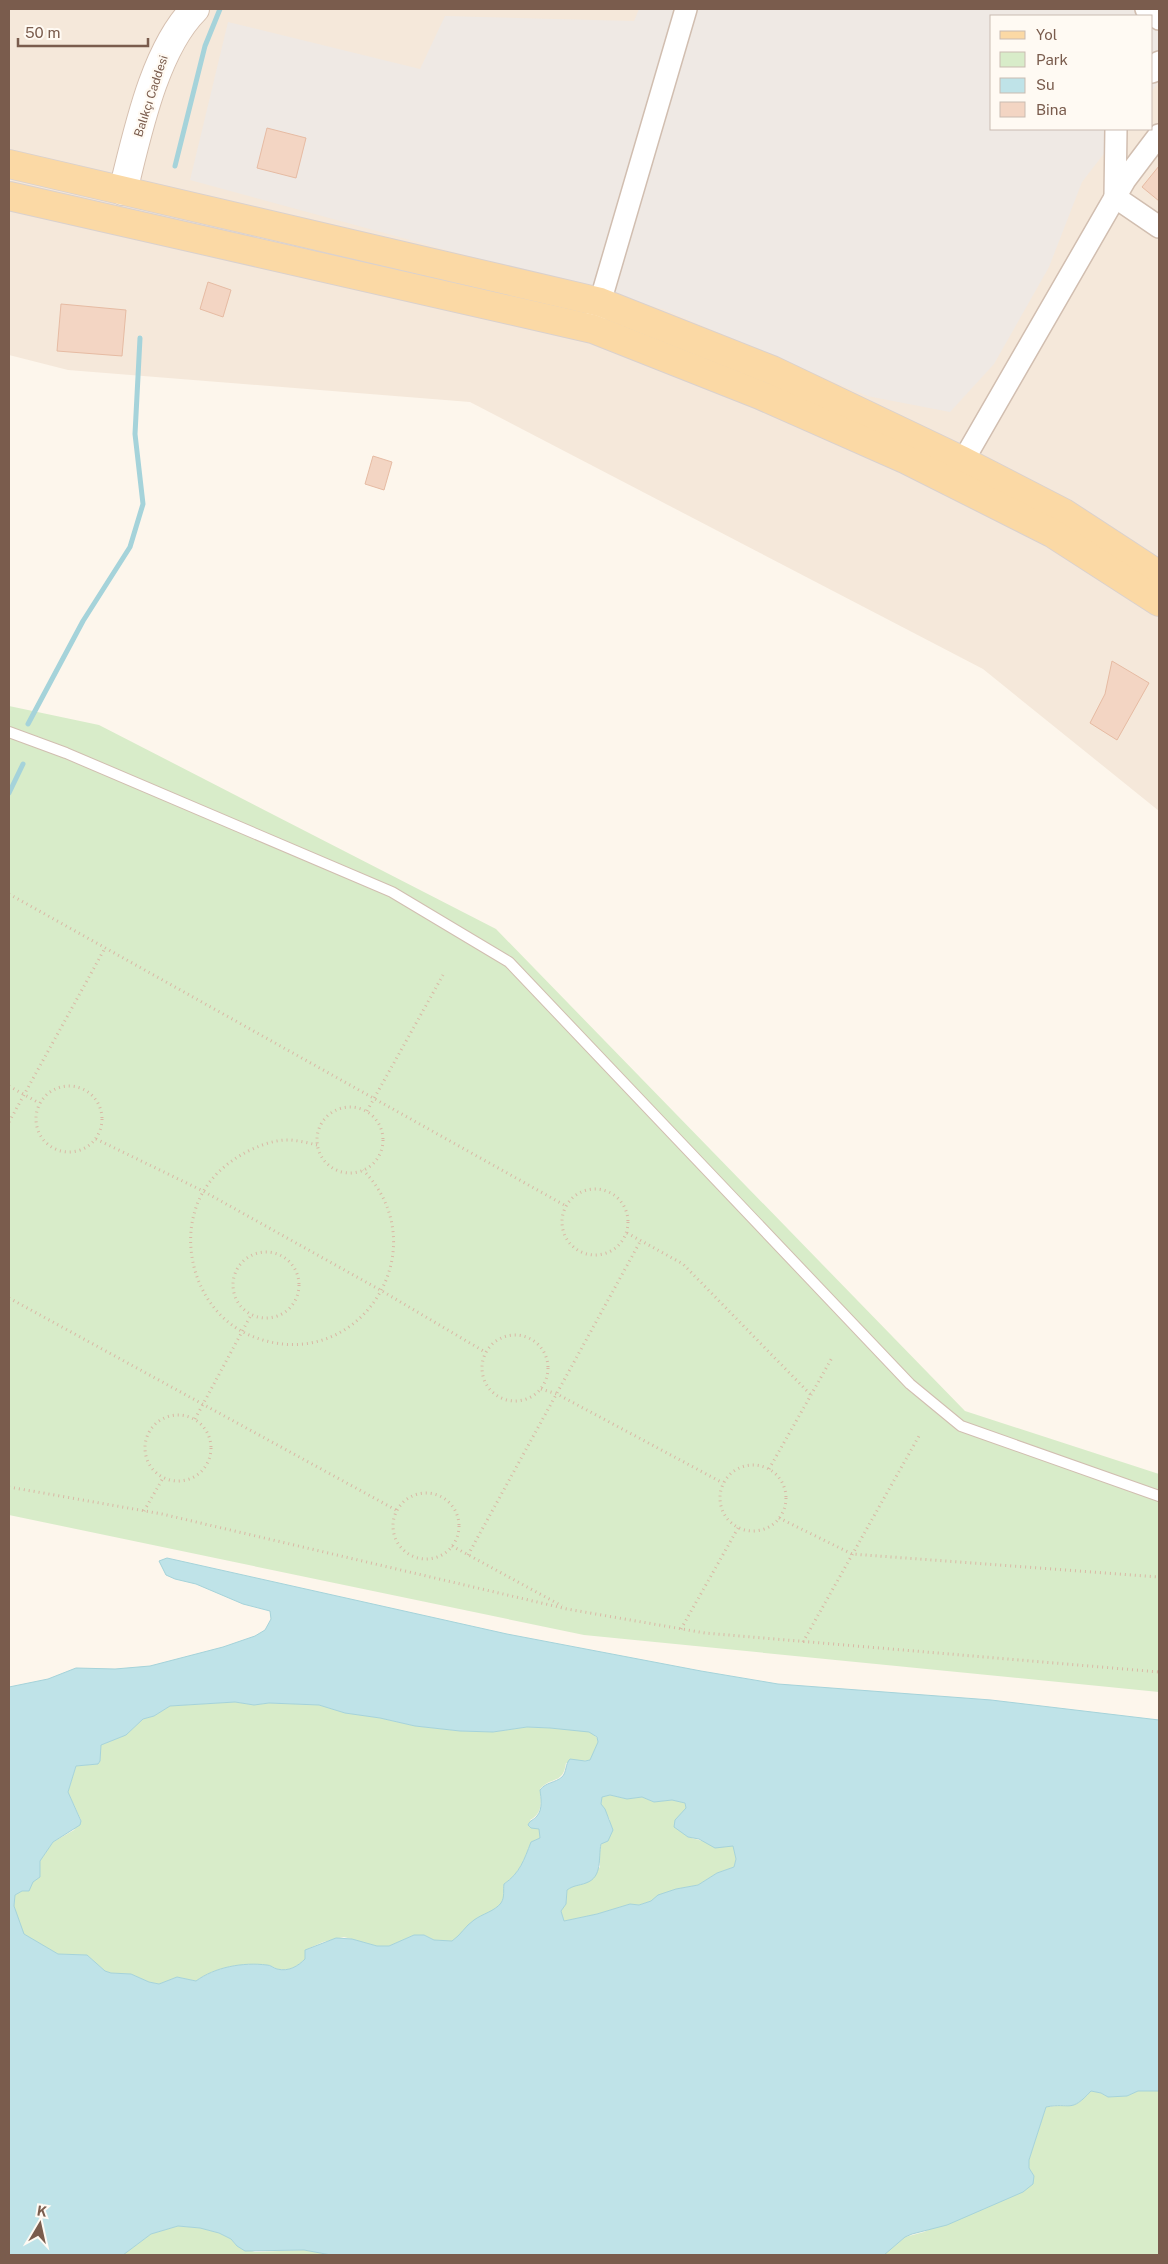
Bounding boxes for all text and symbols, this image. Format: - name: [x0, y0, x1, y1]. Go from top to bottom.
- scale bar: [18, 15, 148, 47]
- legend: [990, 15, 1153, 130]
- text: 50 m: [25, 24, 60, 41]
- text: Yol: [1036, 26, 1057, 43]
- text: Park: [1036, 51, 1068, 68]
- street label: Balıkçı Caddesi: [131, 53, 171, 139]
- text: Su: [1036, 76, 1055, 93]
- text: Bina: [1036, 101, 1067, 118]
- north arrow: [15, 2199, 65, 2249]
- text: K: [36, 2202, 48, 2220]

